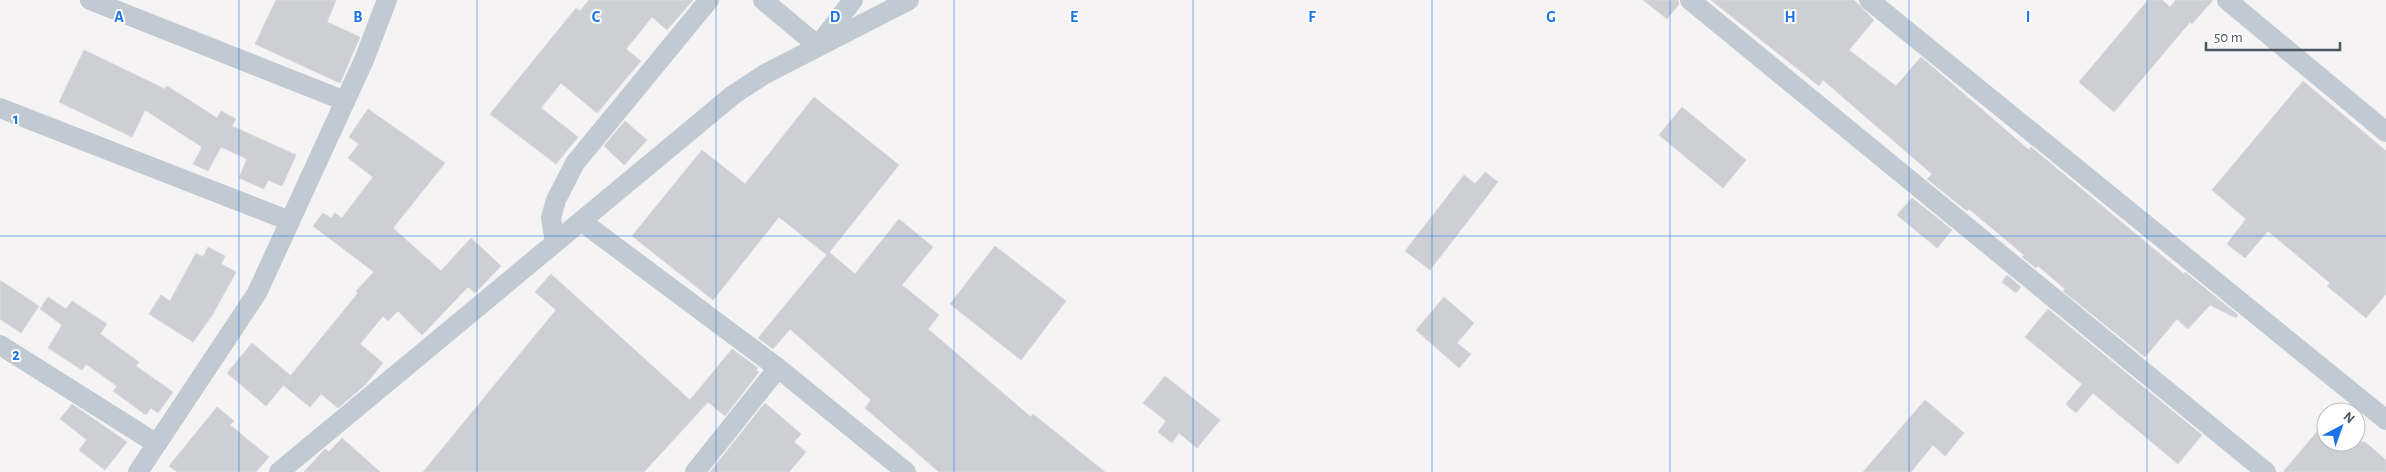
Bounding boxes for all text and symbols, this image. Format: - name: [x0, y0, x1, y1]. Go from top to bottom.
- text: A: [114, 9, 124, 25]
- text: B: [353, 9, 363, 25]
- text: C: [592, 9, 601, 25]
- text: D: [830, 9, 841, 25]
- text: E: [1070, 9, 1078, 25]
- text: F: [1308, 9, 1316, 25]
- text: G: [1546, 9, 1556, 25]
- text: H: [1784, 9, 1796, 25]
- text: I: [2026, 9, 2030, 25]
- scale bar: [2206, 20, 2340, 52]
- text: 50 m: [2214, 30, 2243, 45]
- text: 1: [13, 111, 19, 127]
- text: 2: [12, 347, 20, 363]
- north arrow: [2316, 402, 2366, 452]
- text: N: [2341, 409, 2357, 426]

